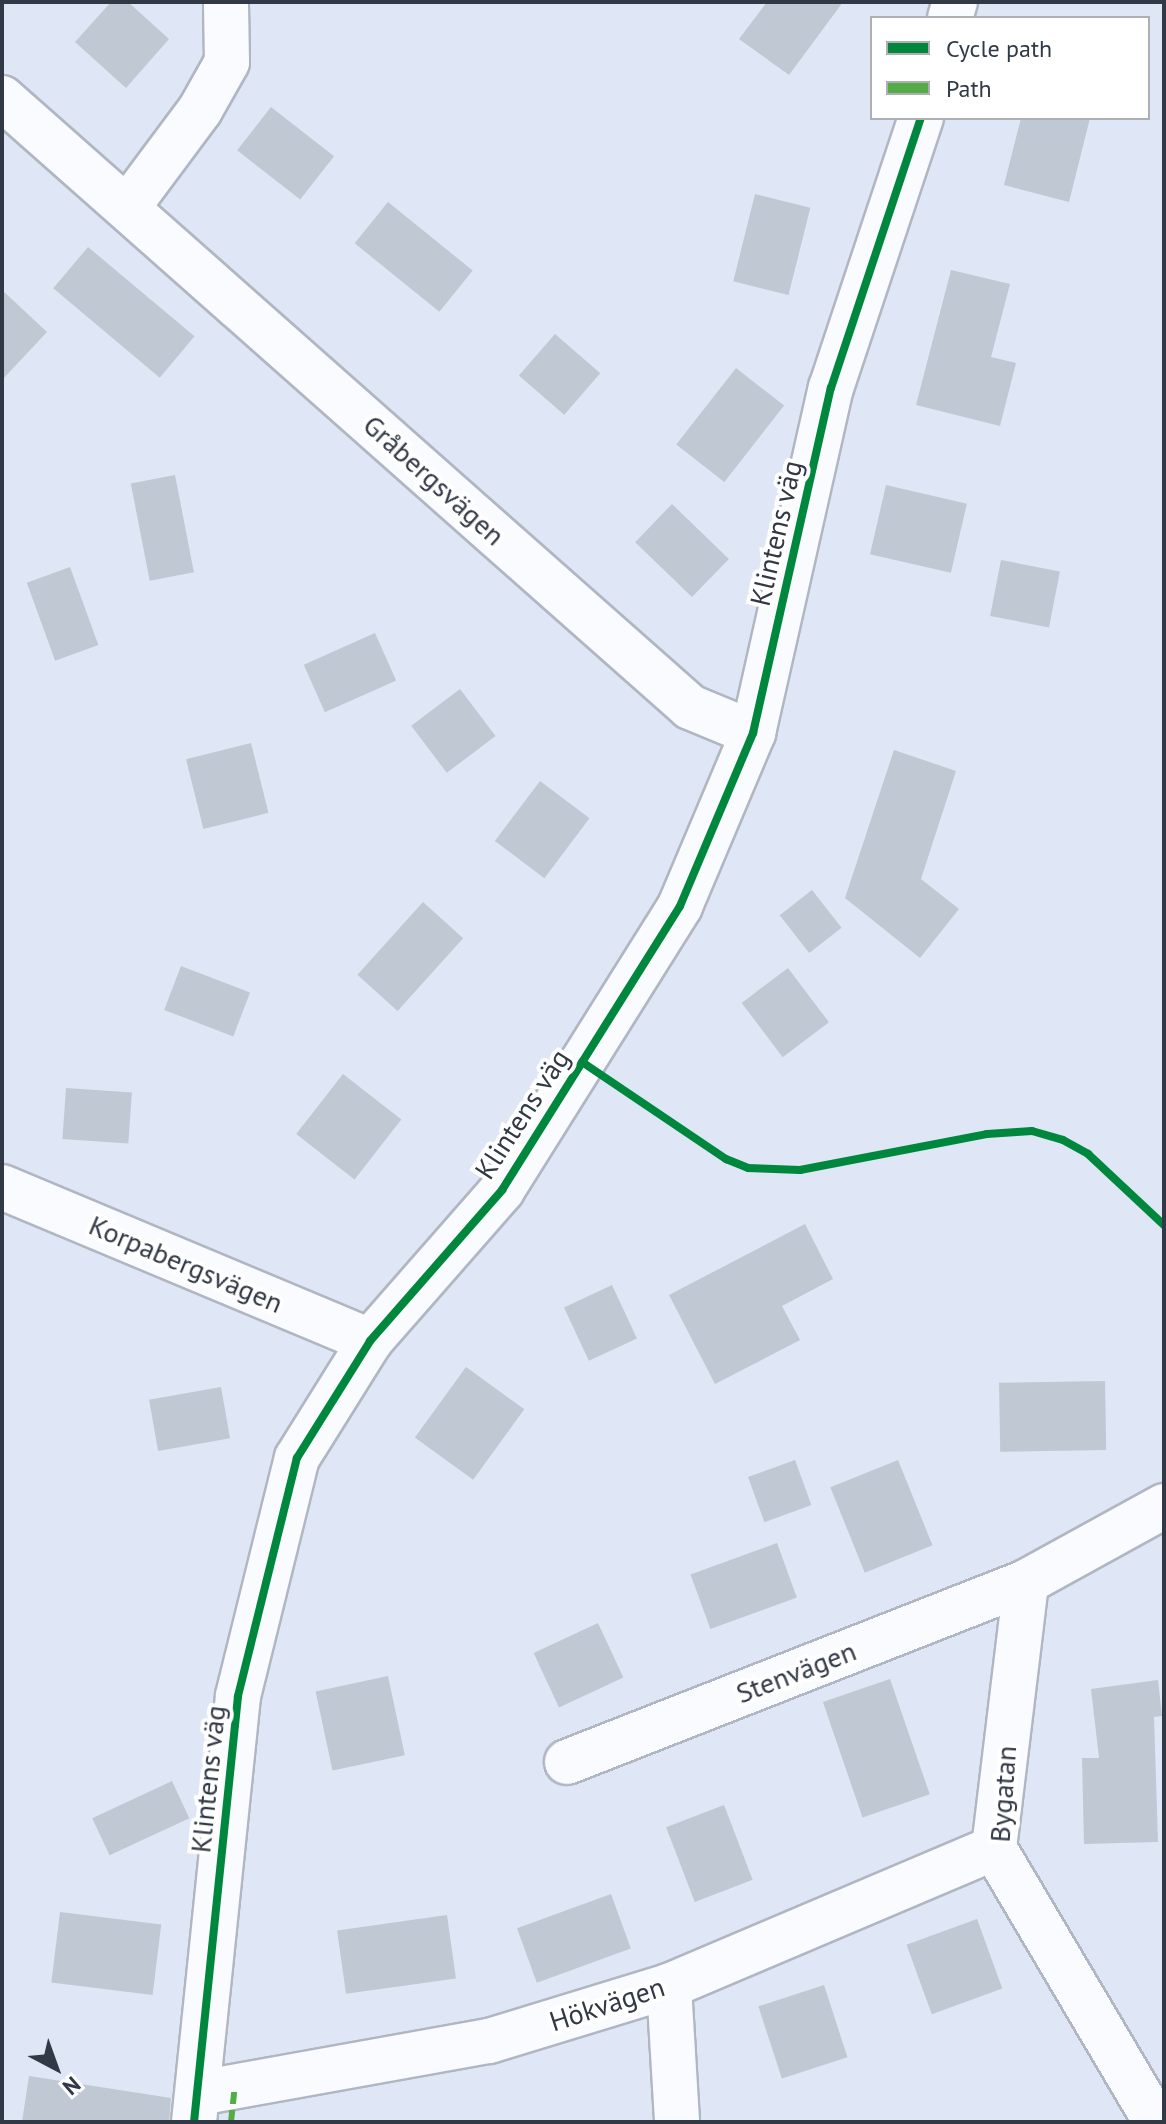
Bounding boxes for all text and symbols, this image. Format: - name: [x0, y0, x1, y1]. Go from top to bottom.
- legend: [870, 16, 1150, 120]
- text: Cycle path: [946, 33, 1052, 64]
- text: Path: [946, 73, 992, 104]
- street label: Gråbergsvägen: [357, 408, 511, 552]
- street label: Klintens väg: [743, 457, 809, 609]
- street label: Klintens väg: [467, 1043, 577, 1185]
- street label: Korpabergsvägen: [84, 1208, 288, 1320]
- street label: Stenvägen: [731, 1634, 861, 1710]
- street label: Klintens väg: [184, 1703, 232, 1855]
- street label: Bygatan: [983, 1745, 1023, 1843]
- street label: Hökvägen: [545, 1970, 669, 2038]
- north arrow: [16, 2028, 96, 2108]
- text: N: [57, 2071, 86, 2101]

